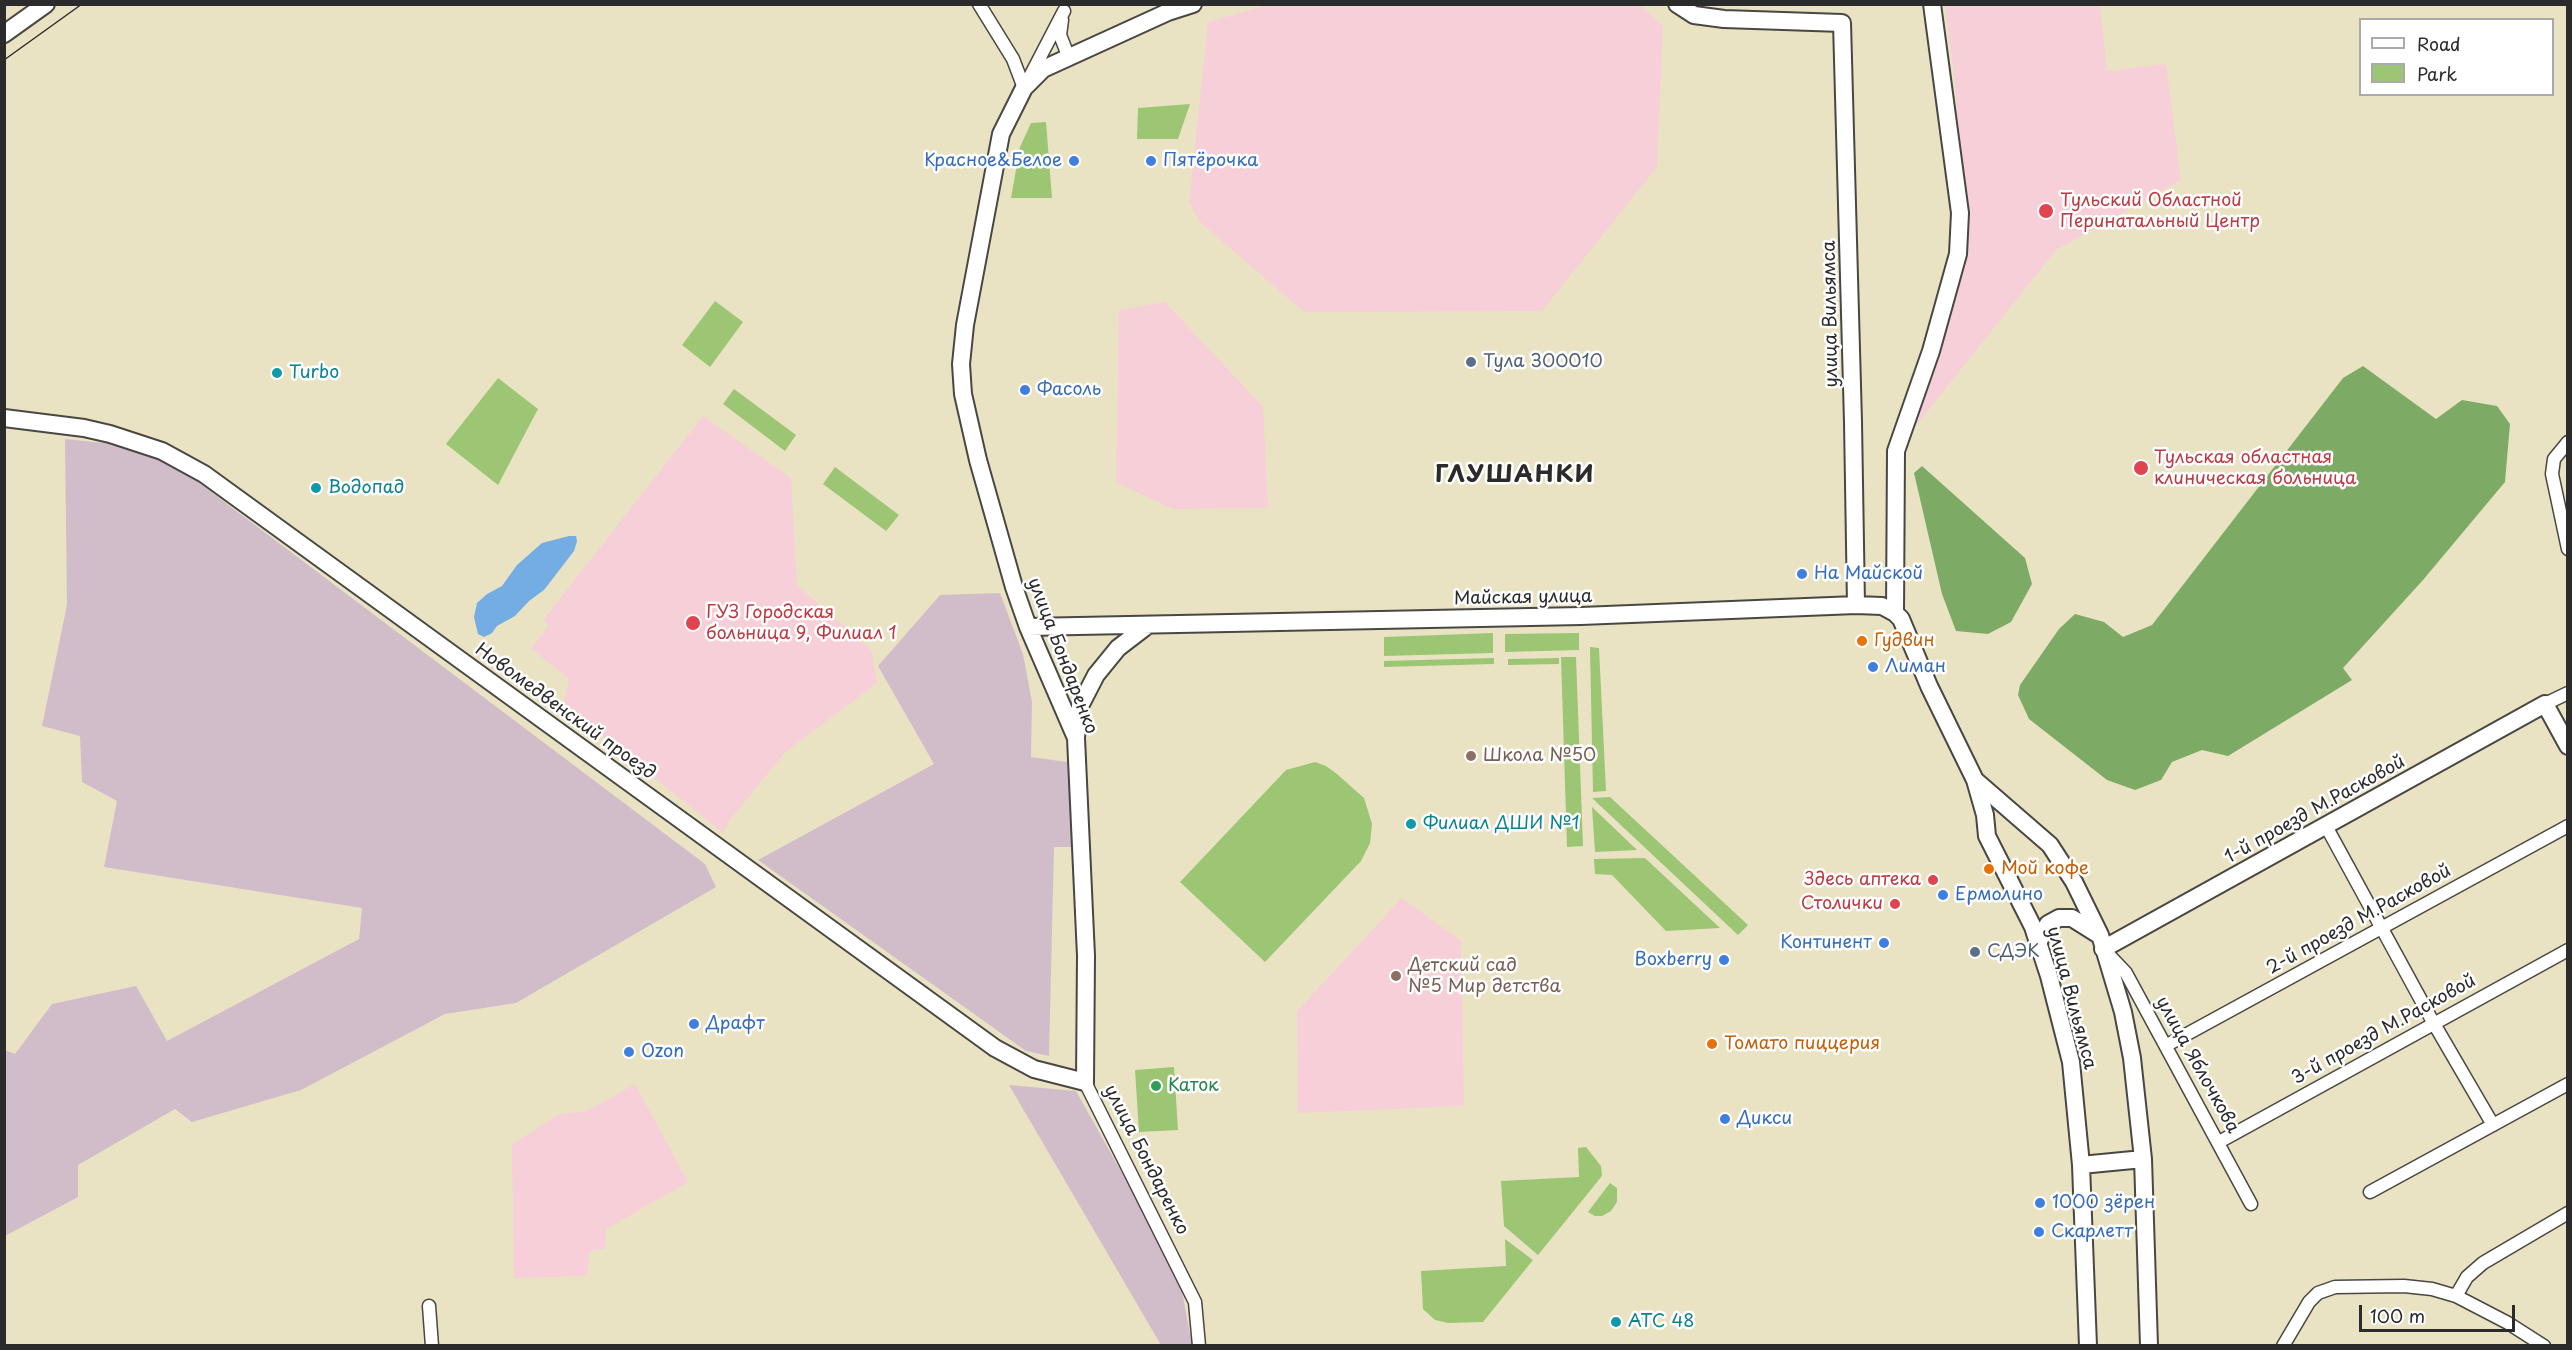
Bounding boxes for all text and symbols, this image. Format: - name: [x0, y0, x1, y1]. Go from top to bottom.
- legend: [2359, 18, 2554, 96]
- text: Road: [2417, 30, 2461, 57]
- text: Park: [2417, 60, 2457, 87]
- place label: Красное&Белое: [924, 150, 1062, 172]
- place label: Пятёрочка: [1163, 150, 1258, 172]
- marker: Красное&Белое: [1067, 154, 1081, 168]
- marker: Пятёрочка: [1144, 154, 1158, 168]
- place label: Тульский Областной Перинатальный Центр: [2060, 190, 2260, 232]
- marker: Тульский Областной Перинатальный Центр: [2037, 202, 2055, 220]
- street label: улица Вильямса: [1819, 240, 1843, 388]
- place label: Тула 300010: [1483, 351, 1603, 373]
- marker: Тула 300010: [1464, 355, 1478, 369]
- place label: Turbo: [289, 362, 339, 384]
- marker: Turbo: [270, 366, 284, 380]
- place label: Фасоль: [1037, 379, 1101, 401]
- marker: Фасоль: [1018, 383, 1032, 397]
- place label: Тульская областная клиническая больница: [2154, 447, 2356, 490]
- marker: Тульская областная клиническая больница: [2132, 459, 2150, 477]
- district label: ГЛУШАНКИ: [1436, 461, 1594, 489]
- place label: Водопад: [328, 477, 404, 499]
- marker: Водопад: [309, 481, 323, 495]
- place label: На Майской: [1814, 563, 1923, 585]
- marker: На Майской: [1795, 567, 1809, 581]
- street label: улица Бондаренко: [1022, 575, 1102, 737]
- street label: Майская улица: [1454, 586, 1592, 610]
- place label: ГУЗ Городская больница 9, Филиал 1: [706, 602, 897, 644]
- marker: ГУЗ Городская больница 9, Филиал 1: [684, 614, 702, 632]
- place label: Гудвин: [1874, 630, 1935, 652]
- marker: Гудвин: [1855, 634, 1869, 648]
- street label: Новомедвенский проезд: [471, 639, 659, 785]
- place label: Лиман: [1885, 656, 1946, 678]
- marker: Лиман: [1866, 660, 1880, 674]
- place label: Школа №50: [1483, 745, 1596, 767]
- marker: Школа №50: [1464, 749, 1478, 763]
- street label: 1-й проезд М.Расковой: [2221, 751, 2409, 869]
- place label: Филиал ДШИ №1: [1423, 813, 1580, 835]
- marker: Филиал ДШИ №1: [1404, 817, 1418, 831]
- place label: Мой кофе: [2001, 858, 2089, 880]
- street label: 2-й проезд М.Расковой: [2263, 860, 2455, 980]
- marker: Мой кофе: [1982, 862, 1996, 876]
- place label: Здесь аптека: [1804, 869, 1921, 891]
- marker: Здесь аптека: [1926, 873, 1940, 887]
- place label: Ермолино: [1955, 884, 2043, 906]
- marker: Ермолино: [1936, 888, 1950, 902]
- place label: Столички: [1801, 893, 1883, 915]
- marker: Столички: [1888, 897, 1902, 911]
- street label: улица Вильямса: [2042, 924, 2100, 1072]
- place label: Континент: [1780, 932, 1872, 954]
- marker: Континент: [1877, 936, 1891, 950]
- place label: СДЭК: [1987, 941, 2040, 963]
- marker: СДЭК: [1968, 945, 1982, 959]
- place label: Boxberry: [1634, 949, 1712, 971]
- marker: Boxberry: [1717, 953, 1731, 967]
- place label: Детский сад №5 Мир детства: [1408, 955, 1561, 998]
- marker: Детский сад №5 Мир детства: [1389, 969, 1403, 983]
- street label: 3-й проезд М.Расковой: [2288, 970, 2480, 1090]
- street label: улица Яблочкова: [2151, 993, 2243, 1137]
- place label: Драфт: [706, 1013, 765, 1035]
- marker: Драфт: [687, 1017, 701, 1031]
- place label: Томато пиццерия: [1724, 1033, 1880, 1055]
- marker: Томато пиццерия: [1705, 1037, 1719, 1051]
- place label: Ozon: [641, 1041, 684, 1063]
- marker: Ozon: [622, 1045, 636, 1059]
- place label: Каток: [1168, 1075, 1219, 1097]
- marker: Каток: [1149, 1079, 1163, 1093]
- street label: улица Бондаренко: [1099, 1081, 1193, 1239]
- place label: Дикси: [1737, 1108, 1792, 1130]
- marker: Дикси: [1718, 1112, 1732, 1126]
- place label: 1000 зёрен: [2052, 1192, 2155, 1214]
- marker: 1000 зёрен: [2033, 1196, 2047, 1210]
- place label: Скарлетт: [2051, 1221, 2133, 1243]
- marker: Скарлетт: [2032, 1225, 2046, 1239]
- scale bar: [2362, 1293, 2518, 1331]
- text: 100 m: [2370, 1302, 2425, 1329]
- place label: АТС 48: [1628, 1311, 1694, 1333]
- marker: АТС 48: [1609, 1315, 1623, 1329]

